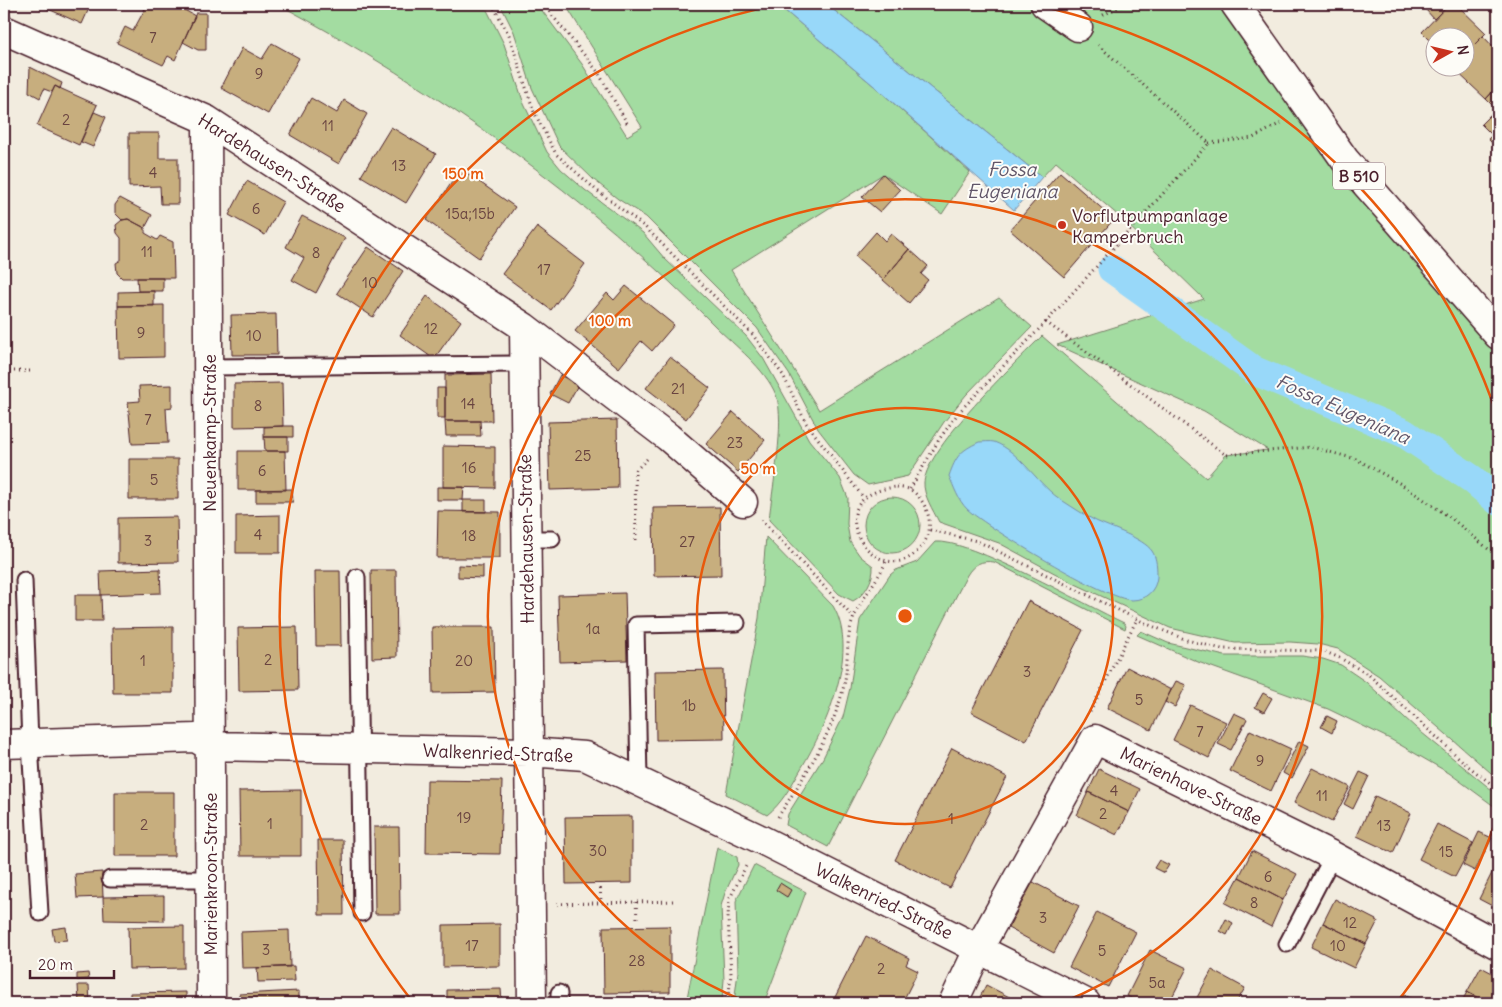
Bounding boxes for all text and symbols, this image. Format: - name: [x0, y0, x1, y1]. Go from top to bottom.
- house number: 7: [149, 28, 157, 47]
- north arrow: [1424, 28, 1474, 78]
- text: N: [1453, 44, 1472, 56]
- house number: 9: [255, 64, 263, 83]
- street label: Hardehausen-Straße: [194, 108, 350, 218]
- house number: 2: [62, 110, 70, 129]
- house number: 11: [322, 116, 334, 135]
- house number: 13: [392, 156, 406, 175]
- water label: Fossa Eugeniana: [967, 157, 1058, 203]
- road number: B 510: [1333, 162, 1385, 190]
- house number: 4: [149, 163, 158, 182]
- text: 150 m: [442, 164, 484, 183]
- house number: 6: [252, 199, 260, 218]
- house number: 15a;15b: [445, 204, 495, 223]
- place label: Vorflutpumpanlage Kamperbruch: [1072, 204, 1228, 248]
- marker: Vorflutpumpanlage Kamperbruch: [1056, 219, 1068, 231]
- house number: 11: [141, 242, 153, 261]
- house number: 8: [312, 243, 320, 262]
- house number: 17: [537, 260, 551, 279]
- house number: 10: [362, 273, 378, 292]
- text: 100 m: [589, 311, 631, 330]
- house number: 12: [424, 319, 438, 338]
- house number: 9: [137, 323, 145, 342]
- house number: 10: [246, 326, 262, 345]
- street label: Neuenkamp-Straße: [198, 354, 221, 512]
- water label: Fossa Eugeniana: [1272, 369, 1415, 450]
- house number: 21: [671, 379, 685, 398]
- house number: 14: [461, 394, 476, 413]
- house number: 8: [254, 396, 262, 415]
- house number: 7: [144, 410, 152, 429]
- house number: 23: [727, 433, 743, 452]
- house number: 25: [575, 446, 591, 465]
- street label: Hardehausen-Straße: [513, 454, 539, 624]
- house number: 16: [462, 458, 476, 477]
- text: 50 m: [740, 459, 776, 478]
- house number: 6: [258, 461, 266, 480]
- house number: 5: [150, 470, 158, 489]
- house number: 4: [254, 525, 263, 544]
- house number: 18: [462, 526, 476, 545]
- house number: 3: [144, 531, 152, 550]
- house number: 27: [679, 532, 695, 551]
- centre of rings: [896, 607, 914, 625]
- house number: 1a: [586, 619, 601, 638]
- house number: 2: [264, 650, 272, 669]
- house number: 1: [140, 651, 146, 670]
- house number: 20: [455, 651, 473, 670]
- house number: 3: [1023, 662, 1031, 681]
- house number: 5: [1135, 690, 1143, 709]
- house number: 1b: [682, 696, 696, 715]
- house number: 7: [1196, 722, 1204, 741]
- street label: Walkenried-Straße: [422, 739, 574, 767]
- street label: Marienhave-Straße: [1116, 742, 1266, 830]
- house number: 9: [1256, 751, 1264, 770]
- house number: 4: [1110, 781, 1119, 800]
- house number: 11: [1316, 786, 1328, 805]
- street label: Marienkroon-Straße: [199, 792, 222, 956]
- house number: 2: [1099, 804, 1107, 823]
- house number: 19: [457, 808, 471, 827]
- house number: 1: [948, 809, 954, 828]
- house number: 1: [267, 814, 273, 833]
- house number: 2: [140, 815, 148, 834]
- house number: 13: [1377, 816, 1391, 835]
- house number: 30: [589, 841, 607, 860]
- house number: 15: [1439, 842, 1453, 861]
- street label: Walkenried-Straße: [811, 858, 957, 944]
- house number: 6: [1264, 867, 1272, 886]
- house number: 8: [1250, 893, 1258, 912]
- house number: 3: [1039, 908, 1047, 927]
- house number: 12: [1343, 913, 1357, 932]
- house number: 17: [465, 936, 479, 955]
- house number: 10: [1330, 936, 1346, 955]
- house number: 3: [262, 940, 270, 959]
- house number: 5: [1098, 941, 1106, 960]
- scale bar: [30, 947, 114, 979]
- house number: 28: [629, 951, 645, 970]
- text: 20 m: [38, 955, 73, 974]
- house number: 2: [877, 959, 885, 978]
- house number: 5a: [1148, 973, 1166, 992]

